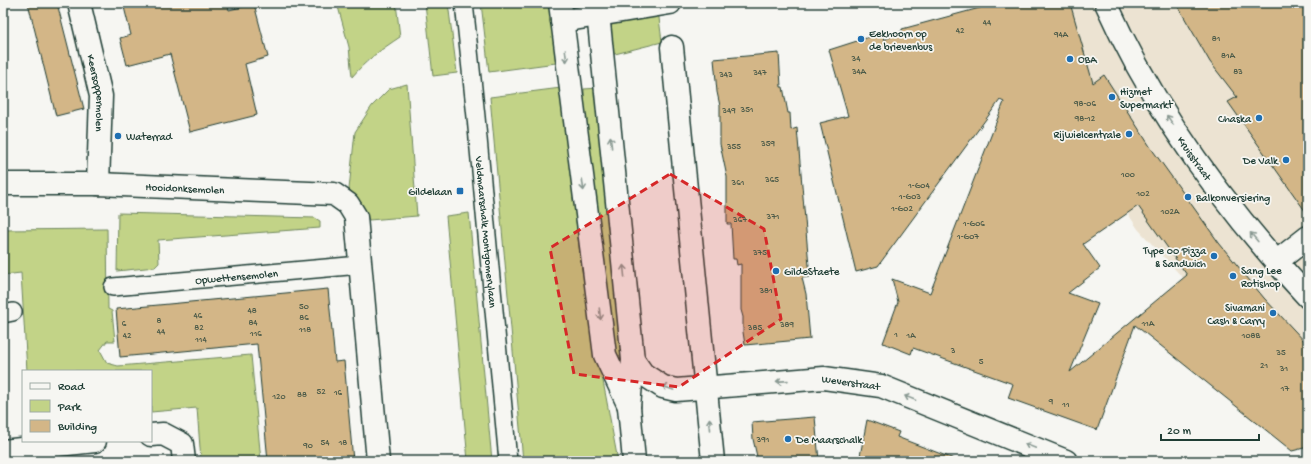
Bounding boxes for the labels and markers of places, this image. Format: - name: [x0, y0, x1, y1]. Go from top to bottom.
- place label: Eekhoorn op de brievenbus: [869, 29, 933, 54]
- marker: Eekhoorn op de brievenbus: [856, 34, 866, 44]
- marker: OBA: [1065, 54, 1075, 64]
- place label: OBA: [1078, 55, 1097, 67]
- place label: Hizmet Supermarkt: [1120, 87, 1174, 112]
- marker: Hizmet Supermarkt: [1107, 92, 1117, 102]
- marker: Chaska: [1254, 113, 1264, 123]
- place label: Chaska: [1218, 114, 1252, 126]
- marker: Rijwielcentrale: [1124, 129, 1134, 139]
- place label: Rijwielcentrale: [1053, 130, 1121, 142]
- marker: Waterrad: [113, 131, 123, 141]
- place label: Waterrad: [126, 132, 174, 144]
- marker: De Valk: [1281, 155, 1291, 165]
- place label: De Valk: [1242, 156, 1279, 168]
- marker: Gildelaan: [455, 186, 465, 196]
- place label: Gildelaan: [408, 187, 453, 199]
- marker: Balkonversiering: [1183, 192, 1193, 202]
- place label: Balkonversiering: [1195, 193, 1270, 205]
- place label: Type 00 Pizza & Sandwich: [1142, 246, 1207, 271]
- marker: Type 00 Pizza & Sandwich: [1209, 251, 1219, 261]
- marker: GildeStaete: [771, 266, 781, 276]
- place label: Sang Lee Rotishop: [1241, 266, 1282, 291]
- place label: GildeStaete: [784, 267, 840, 279]
- marker: Sang Lee Rotishop: [1228, 271, 1238, 281]
- place label: Sivamani Cash & Carry: [1207, 303, 1266, 328]
- marker: Sivamani Cash & Carry: [1268, 308, 1278, 318]
- marker: De Maarschalk: [783, 434, 793, 444]
- place label: De Maarschalk: [795, 435, 863, 447]

